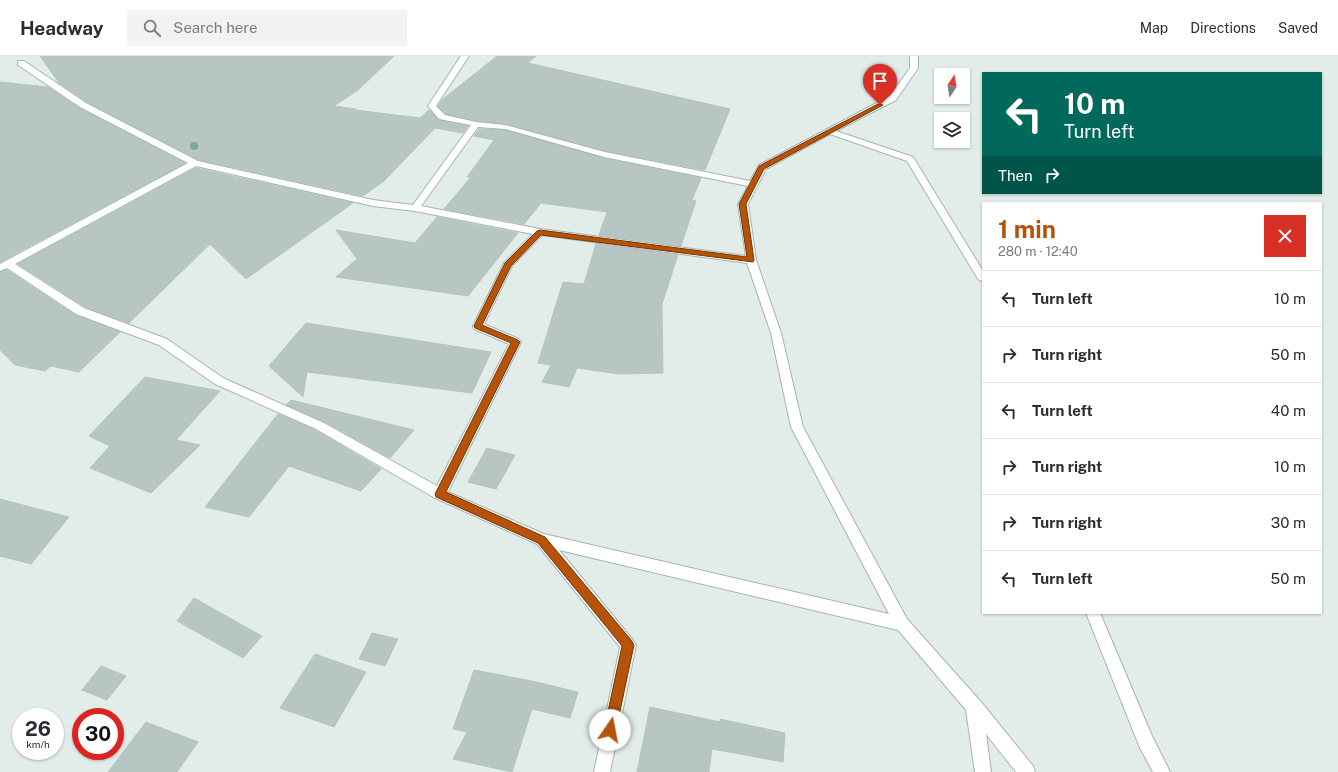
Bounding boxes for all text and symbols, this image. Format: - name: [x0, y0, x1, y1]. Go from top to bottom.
- search box: [127, 10, 407, 46]
- text: Headway: [20, 17, 103, 39]
- icon: search: [141, 17, 163, 39]
- text: Search here: [173, 19, 258, 36]
- text: Map: [1140, 20, 1168, 36]
- text: Directions: [1190, 20, 1256, 36]
- text: Saved: [1278, 20, 1318, 36]
- pin: [863, 64, 897, 105]
- north arrow: [934, 68, 970, 104]
- map controls: [934, 68, 970, 148]
- icon: arrive: [869, 70, 891, 92]
- text: 10 m: [1064, 87, 1125, 120]
- icon: left: [998, 88, 1050, 140]
- button: layers: [934, 112, 970, 148]
- text: Turn left: [1064, 121, 1134, 142]
- icon: right: [1041, 164, 1063, 186]
- text: Then: [998, 167, 1033, 184]
- text: 1 min: [998, 215, 1056, 243]
- button: close: [1264, 215, 1306, 257]
- text: 280 m · 12:40: [998, 244, 1078, 259]
- icon: left: [998, 288, 1020, 310]
- text: Turn left: [1032, 290, 1093, 307]
- text: 10 m: [1274, 290, 1306, 307]
- icon: right: [998, 344, 1020, 366]
- text: Turn right: [1032, 346, 1102, 363]
- text: 50 m: [1271, 346, 1306, 363]
- icon: left: [998, 400, 1020, 422]
- text: Turn left: [1032, 402, 1093, 419]
- text: 40 m: [1271, 402, 1306, 419]
- icon: right: [998, 456, 1020, 478]
- text: Turn right: [1032, 458, 1102, 475]
- text: 10 m: [1274, 458, 1306, 475]
- icon: right: [998, 512, 1020, 534]
- text: Turn right: [1032, 514, 1102, 531]
- text: 30 m: [1271, 514, 1306, 531]
- icon: left: [998, 568, 1020, 590]
- text: Turn left: [1032, 570, 1093, 587]
- text: 50 m: [1271, 570, 1306, 587]
- speed limit sign: 30: [72, 708, 124, 760]
- position arrow: [589, 709, 631, 751]
- text: 26: [25, 717, 51, 741]
- text: km/h: [26, 738, 50, 750]

